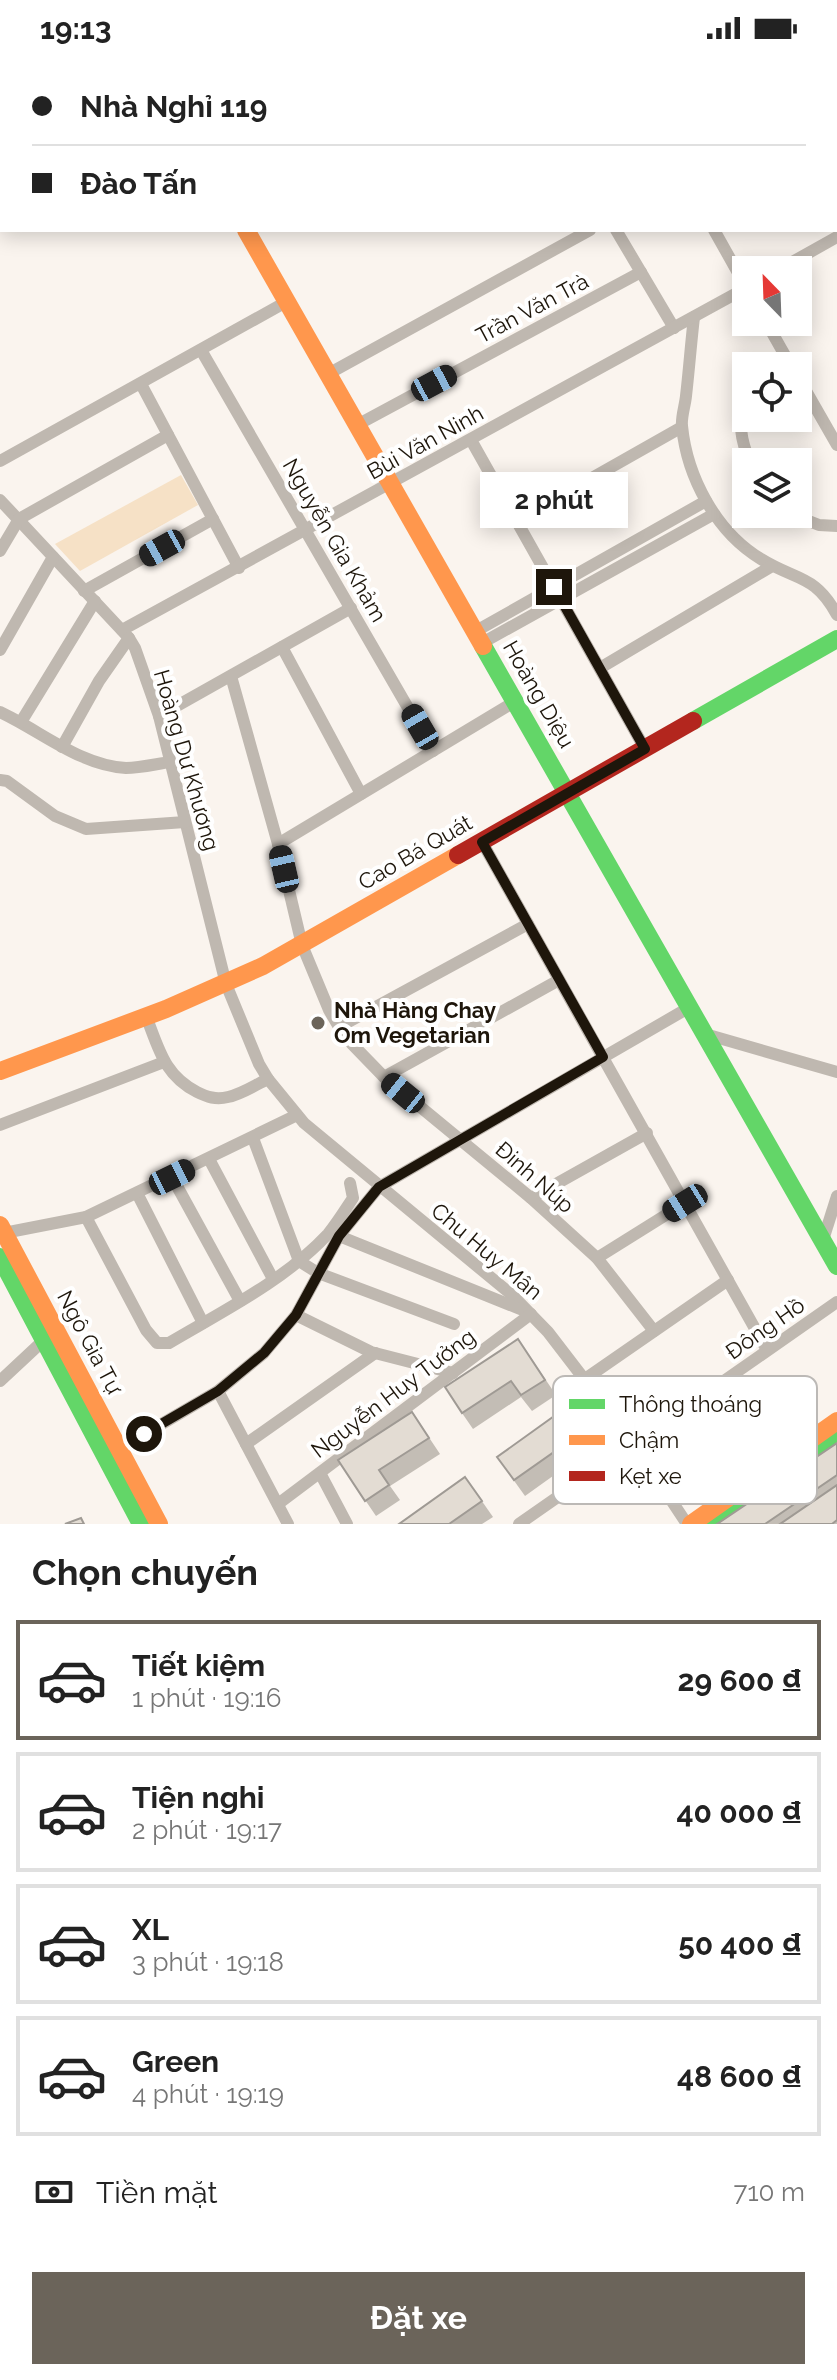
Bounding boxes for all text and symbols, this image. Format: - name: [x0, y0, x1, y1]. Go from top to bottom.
- text: 19:13: [40, 11, 111, 46]
- text: Nhà Nghỉ 119: [80, 89, 267, 124]
- text: Đào Tấn: [80, 166, 197, 201]
- north arrow: [732, 256, 812, 336]
- map controls: [732, 256, 812, 528]
- street label: Trần Văn Trà: [471, 268, 593, 348]
- button: locate: [732, 352, 812, 432]
- car: [407, 361, 461, 405]
- street label: Bùi Văn Ninh: [362, 399, 488, 485]
- button: layers: [732, 448, 812, 528]
- street label: Nguyễn Gia Khảm: [278, 454, 392, 626]
- callout: 2 phút: [480, 471, 628, 527]
- text: 2 phút: [514, 485, 594, 515]
- car: [135, 526, 189, 570]
- route end: [536, 569, 572, 605]
- street label: Hoàng Diệu: [498, 636, 580, 752]
- street label: Hoàng Dư Khương: [149, 666, 225, 854]
- car: [398, 700, 442, 754]
- street label: Cao Bá Quát: [354, 809, 477, 895]
- car: [267, 843, 301, 895]
- place label: Nhà Hàng Chay Om Vegetarian: [334, 997, 496, 1048]
- marker: Nhà Hàng Chay Om Vegetarian: [309, 1014, 327, 1032]
- car: [377, 1069, 429, 1117]
- street label: Đinh Núp: [490, 1136, 580, 1218]
- car: [145, 1156, 199, 1198]
- car: [658, 1180, 712, 1226]
- street label: Chu Huy Mân: [426, 1197, 548, 1305]
- street label: Ngô Gia Tự: [52, 1286, 128, 1399]
- street label: Đông Hồ: [721, 1291, 809, 1365]
- street label: Nguyễn Huy Tưởng: [306, 1323, 480, 1463]
- legend: [553, 1376, 817, 1504]
- text: Thông thoáng: [619, 1391, 762, 1417]
- route start: [126, 1416, 162, 1452]
- text: Chậm: [619, 1427, 679, 1453]
- text: Kẹt xe: [619, 1463, 682, 1489]
- text: Chọn chuyến: [32, 1551, 258, 1593]
- icon: car: [36, 1644, 108, 1716]
- text: Tiết kiệm: [132, 1648, 265, 1683]
- text: 29 600 ₫: [678, 1663, 801, 1698]
- text: 1 phút · 19:16: [132, 1683, 281, 1713]
- icon: car: [36, 1776, 108, 1848]
- text: Tiện nghi: [132, 1780, 264, 1815]
- text: 40 000 ₫: [676, 1795, 801, 1830]
- text: 2 phút · 19:17: [132, 1815, 282, 1845]
- icon: car: [36, 1908, 108, 1980]
- text: XL: [132, 1912, 169, 1947]
- text: 50 400 ₫: [678, 1927, 801, 1962]
- text: 3 phút · 19:18: [132, 1947, 284, 1977]
- icon: car: [36, 2040, 108, 2112]
- text: Green: [132, 2044, 219, 2079]
- text: 48 600 ₫: [677, 2059, 801, 2094]
- text: 4 phút · 19:19: [132, 2079, 284, 2109]
- icon: cash: [32, 2170, 76, 2214]
- text: Tiền mặt: [96, 2175, 218, 2210]
- text: 710 m: [734, 2177, 805, 2207]
- button: Đặt xe: [32, 2272, 805, 2364]

